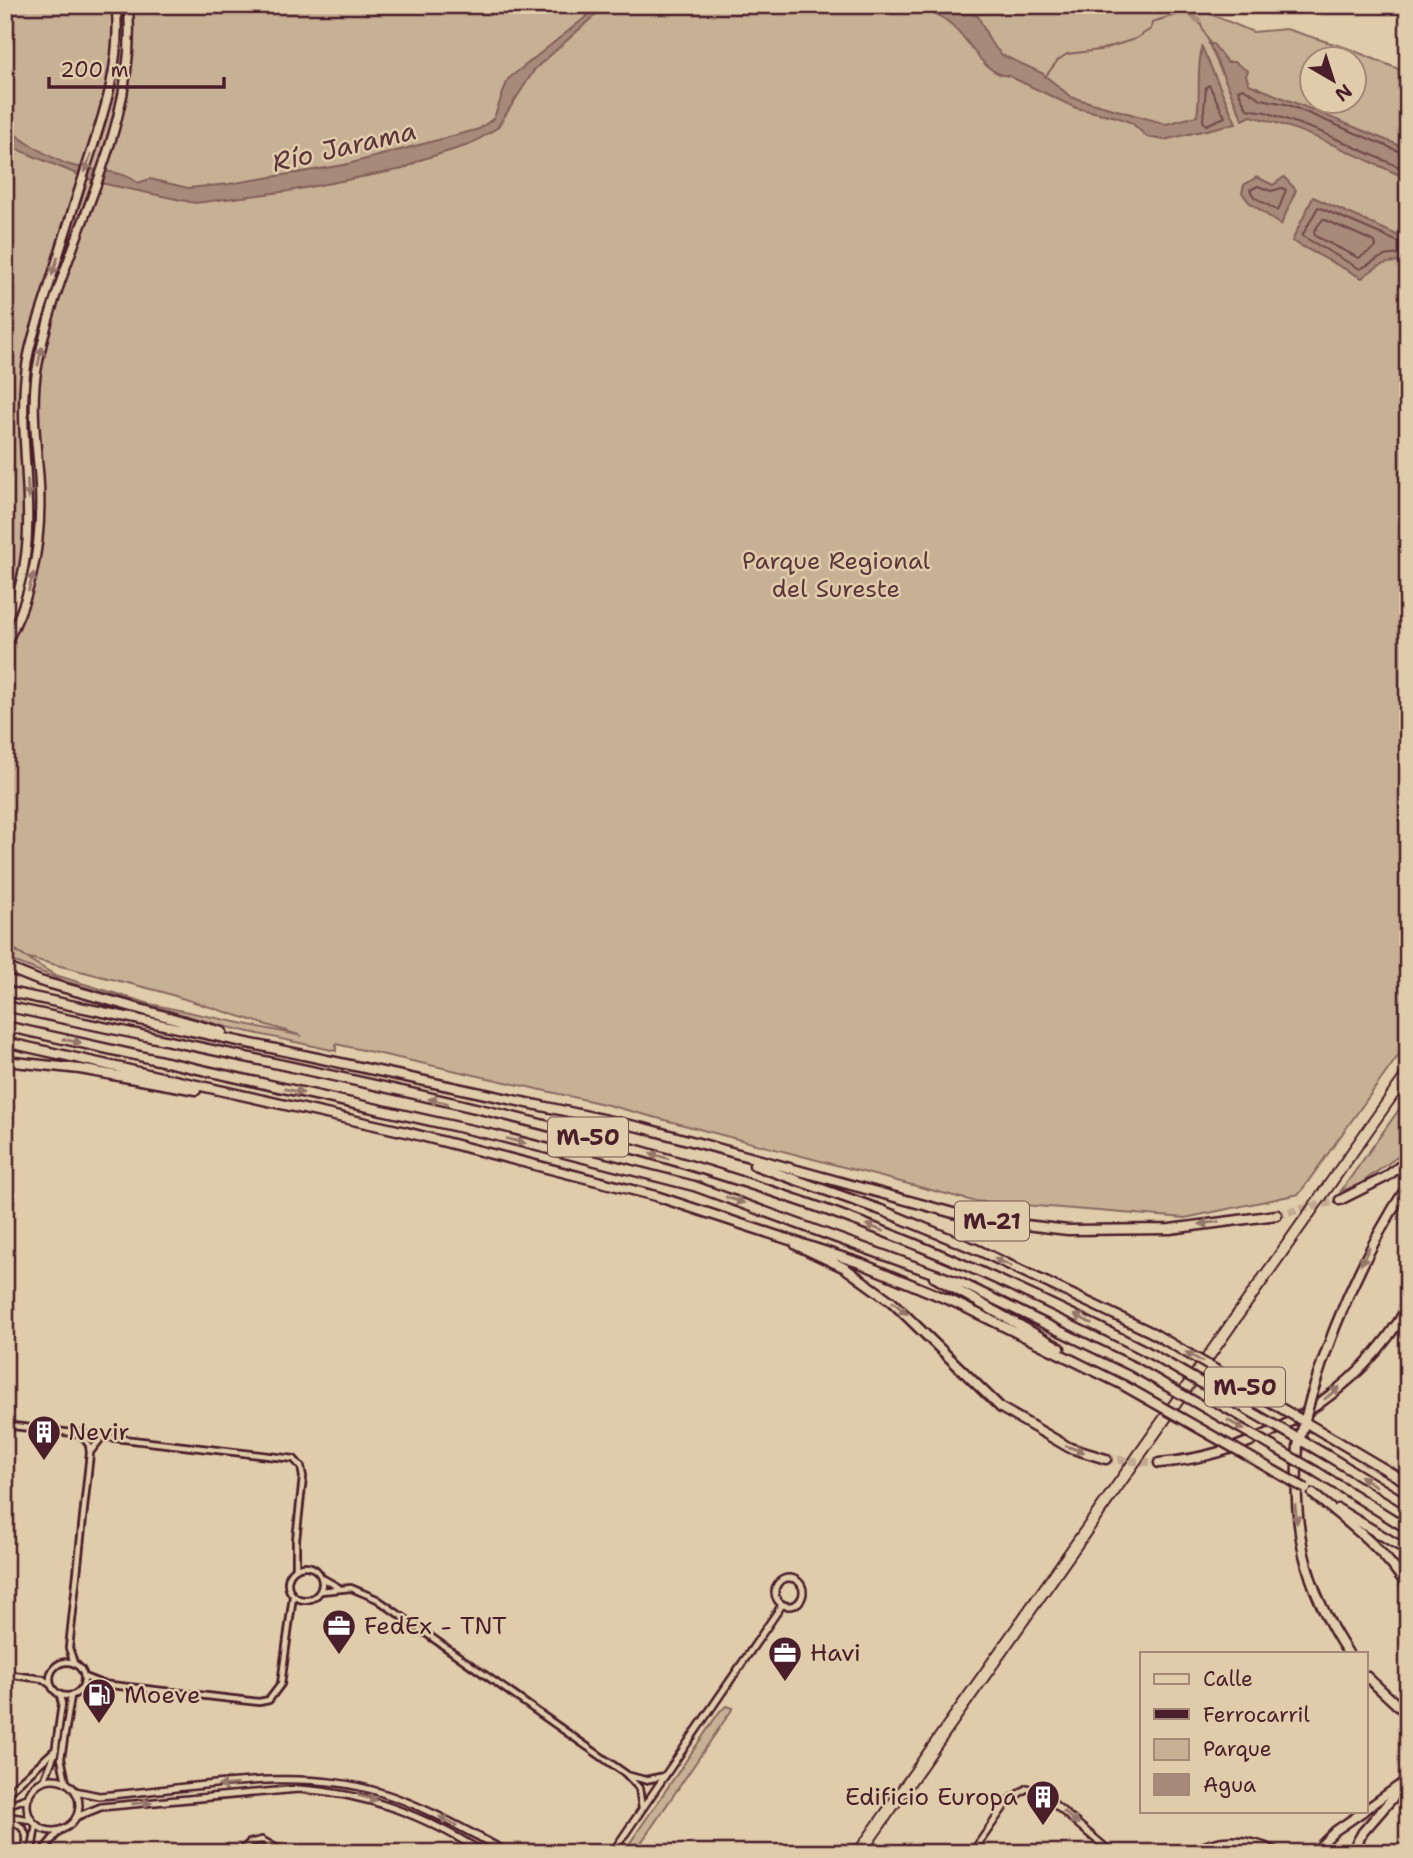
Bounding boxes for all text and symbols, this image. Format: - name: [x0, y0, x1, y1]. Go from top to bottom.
- scale bar: [49, 46, 224, 90]
- north arrow: [1298, 46, 1368, 116]
- text: 200 m: [60, 56, 129, 84]
- text: N: [1330, 78, 1357, 107]
- water label: Río Jarama: [268, 112, 420, 180]
- one-way arrow: [82, 153, 93, 174]
- one-way arrow: [49, 256, 60, 277]
- one-way arrow: [34, 345, 45, 367]
- one-way arrow: [23, 478, 34, 500]
- park label: Parque Regional del Sureste: [742, 545, 931, 605]
- one-way arrow: [26, 571, 37, 593]
- one-way arrow: [61, 1035, 83, 1046]
- one-way arrow: [283, 1086, 305, 1097]
- one-way arrow: [427, 1096, 449, 1107]
- road number: M-50: [548, 1118, 628, 1156]
- one-way arrow: [505, 1136, 527, 1147]
- one-way arrow: [648, 1151, 669, 1161]
- one-way arrow: [725, 1196, 746, 1206]
- road number: M-21: [955, 1202, 1029, 1240]
- one-way arrow: [1198, 1218, 1220, 1229]
- one-way arrow: [865, 1222, 886, 1233]
- one-way arrow: [1360, 1246, 1371, 1266]
- one-way arrow: [993, 1256, 1013, 1267]
- one-way arrow: [891, 1300, 908, 1315]
- one-way arrow: [1073, 1313, 1093, 1324]
- one-way arrow: [1184, 1350, 1203, 1363]
- road number: M-50: [1205, 1368, 1285, 1406]
- one-way arrow: [1324, 1386, 1341, 1401]
- building icon: Nevir: [25, 1413, 63, 1462]
- place label: Nevir: [68, 1416, 130, 1448]
- one-way arrow: [1226, 1419, 1246, 1431]
- one-way arrow: [1065, 1444, 1086, 1455]
- one-way arrow: [1359, 1474, 1378, 1487]
- one-way arrow: [1291, 1503, 1302, 1525]
- office icon: FedEx - TNT: [320, 1607, 358, 1656]
- place label: FedEx - TNT: [364, 1610, 507, 1642]
- office icon: Havi: [766, 1634, 804, 1683]
- place label: Havi: [810, 1637, 861, 1669]
- legend: [1140, 1652, 1368, 1812]
- text: Calle: [1203, 1665, 1253, 1693]
- fuel station icon: Moeve: [80, 1676, 118, 1725]
- place label: Moeve: [124, 1679, 201, 1711]
- text: Ferrocarril: [1203, 1701, 1310, 1729]
- text: Parque: [1203, 1735, 1272, 1763]
- text: Agua: [1203, 1771, 1256, 1799]
- building icon: Edificio Europa: [1024, 1778, 1062, 1827]
- one-way arrow: [217, 1780, 239, 1791]
- place label: Edificio Europa: [845, 1781, 1018, 1813]
- one-way arrow: [357, 1793, 379, 1804]
- one-way arrow: [131, 1797, 153, 1808]
- one-way arrow: [1062, 1810, 1079, 1825]
- one-way arrow: [438, 1816, 458, 1827]

